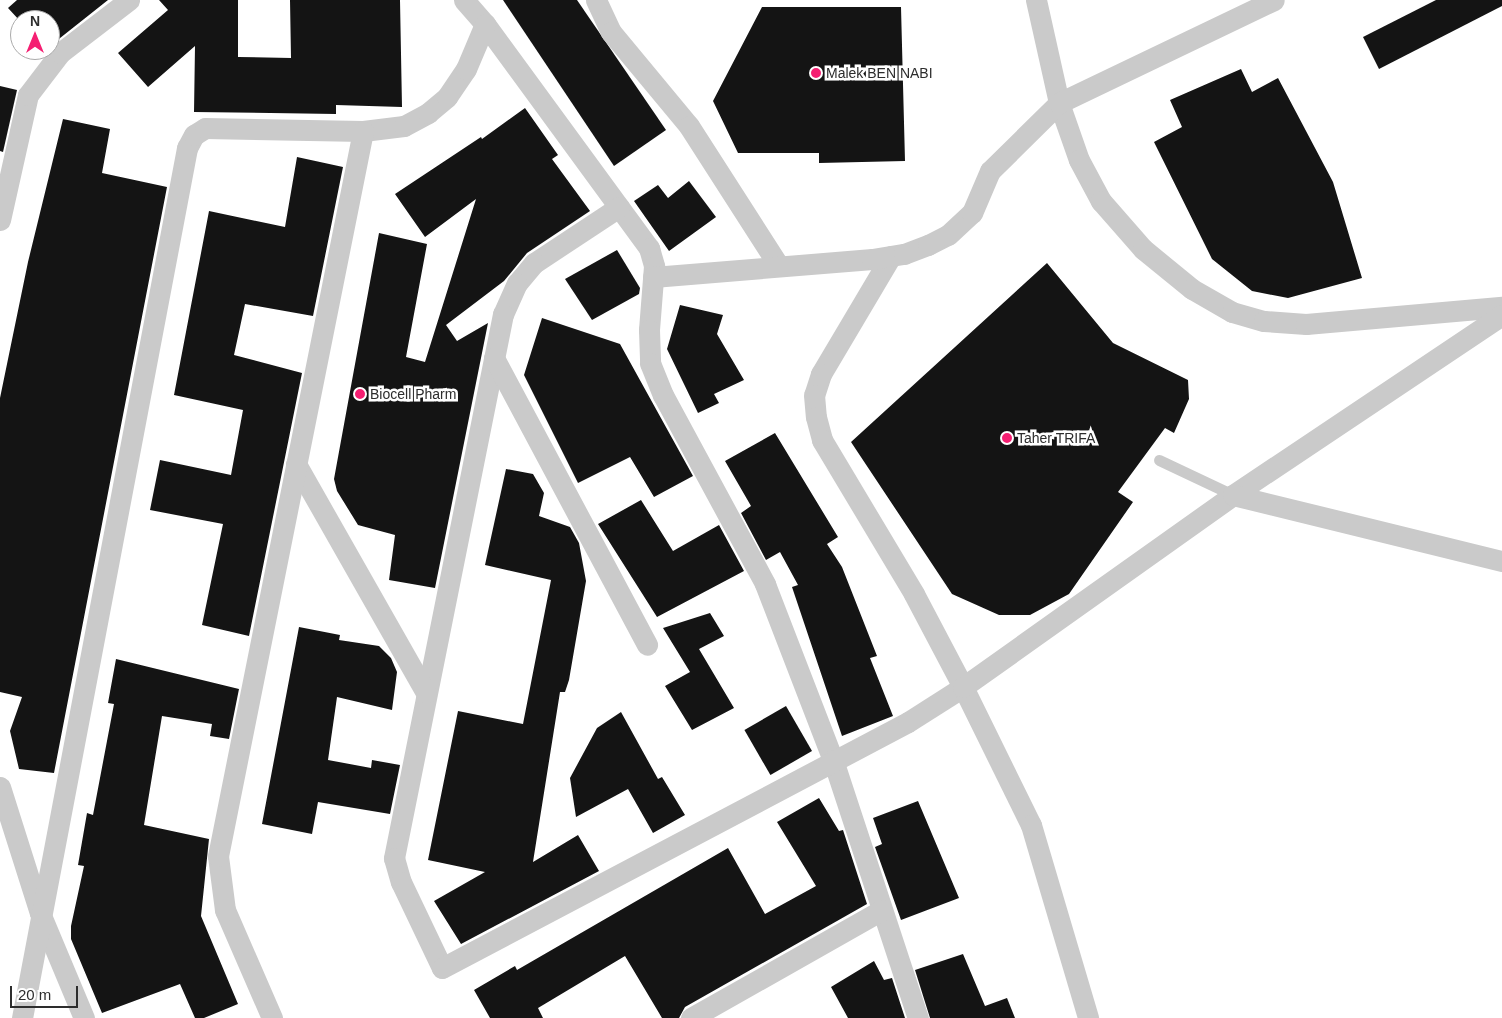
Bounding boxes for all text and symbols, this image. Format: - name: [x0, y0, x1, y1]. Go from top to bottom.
- north arrow: [10, 10, 60, 60]
- text: N: [30, 13, 40, 29]
- place label: Malek BEN NABI: [826, 65, 933, 81]
- marker: Malek BEN NABI: [810, 67, 822, 79]
- place label: Biocell Pharm: [370, 386, 456, 402]
- marker: Biocell Pharm: [354, 388, 366, 400]
- place label: Taher TRIFA: [1017, 430, 1096, 446]
- marker: Taher TRIFA: [1001, 432, 1013, 444]
- scale bar: [12, 976, 80, 1008]
- text: 20 m: [18, 986, 51, 1003]

